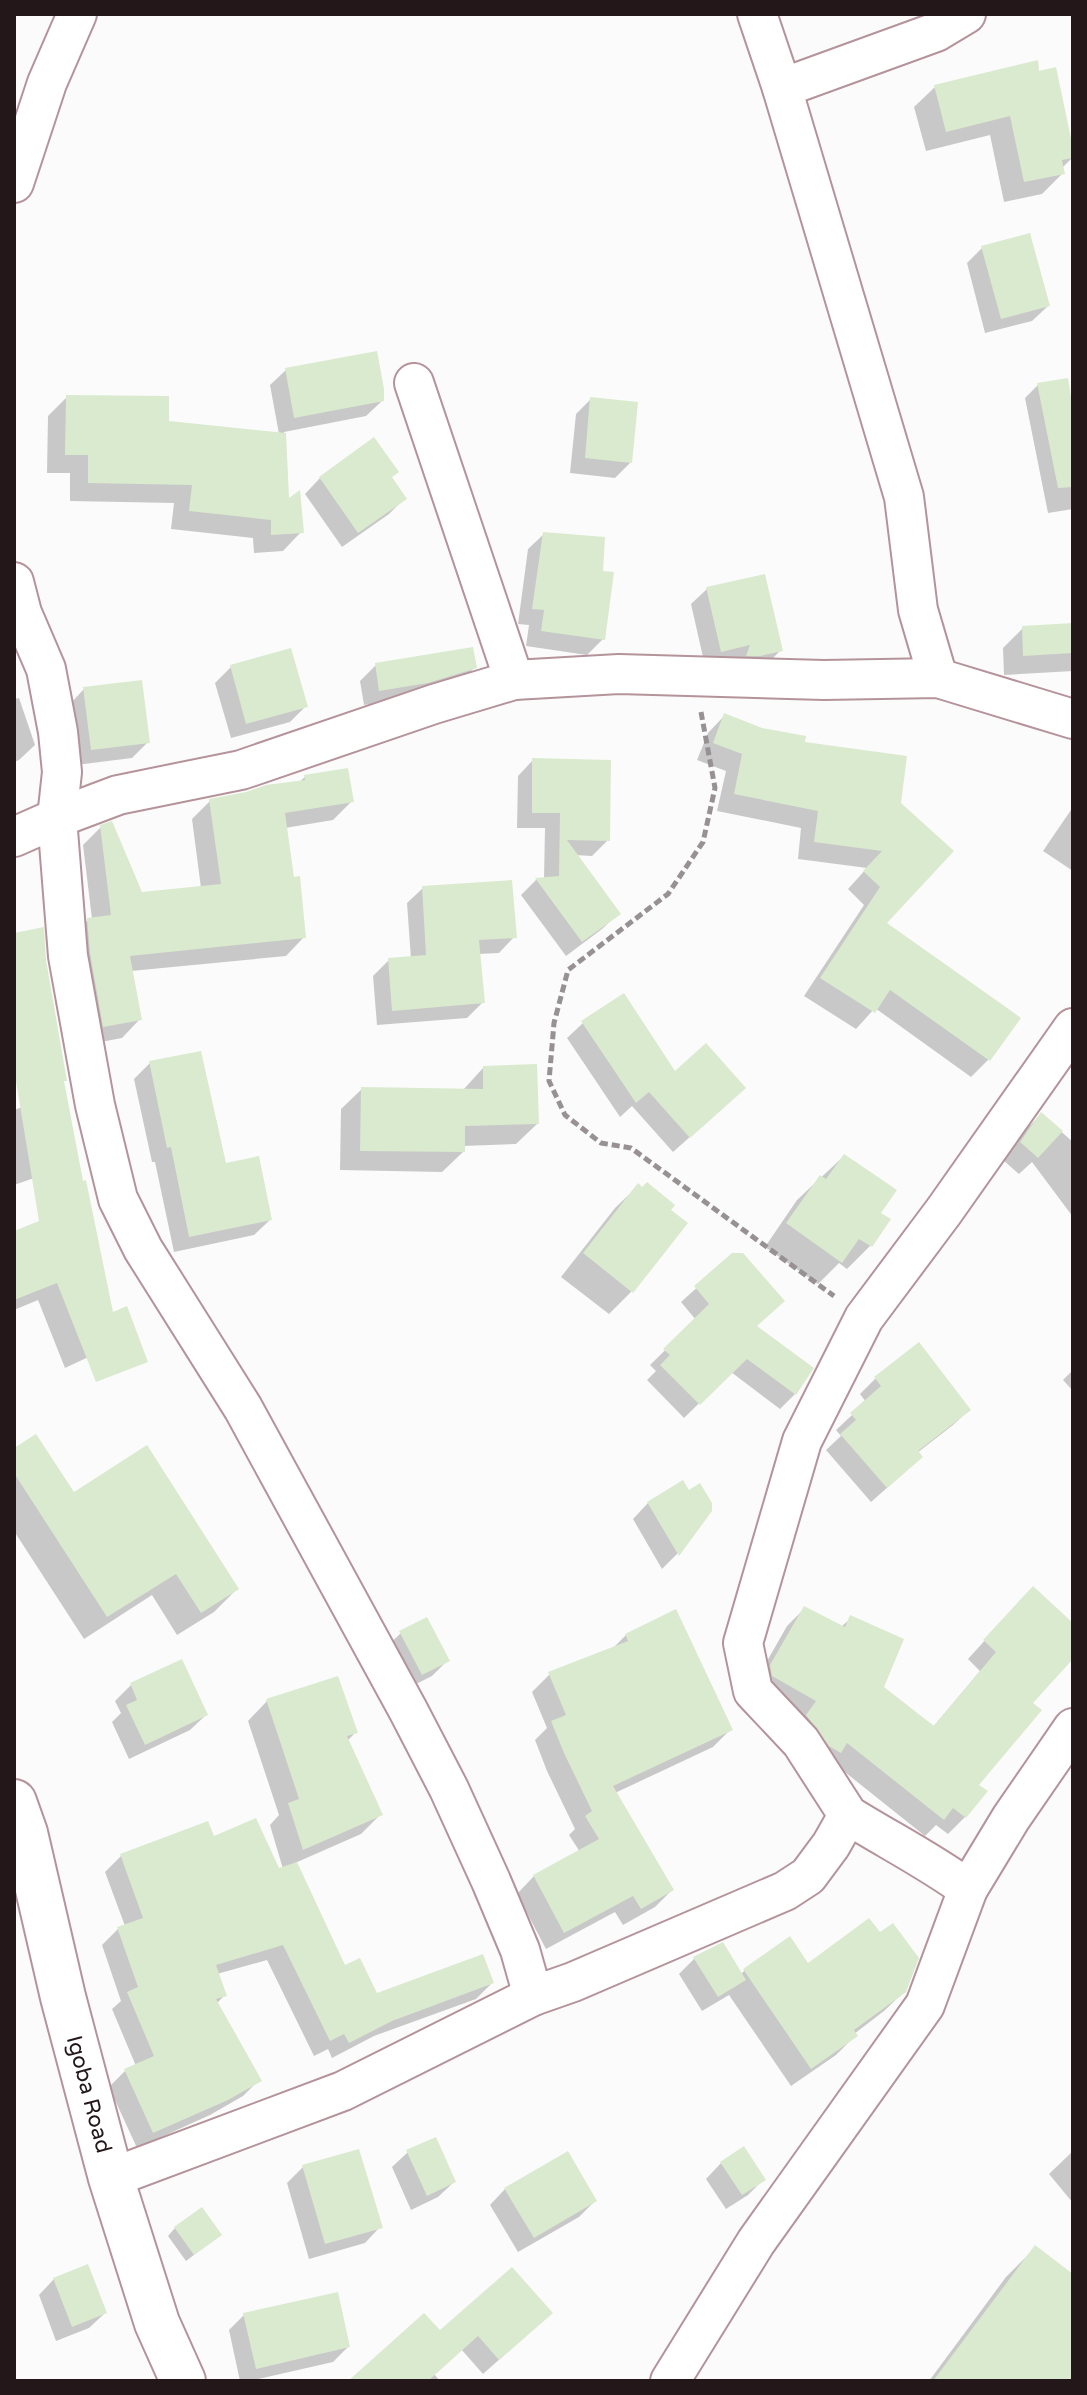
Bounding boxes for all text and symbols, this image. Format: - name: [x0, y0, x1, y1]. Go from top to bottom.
- street label: Igoba Road: [61, 2033, 117, 2156]

